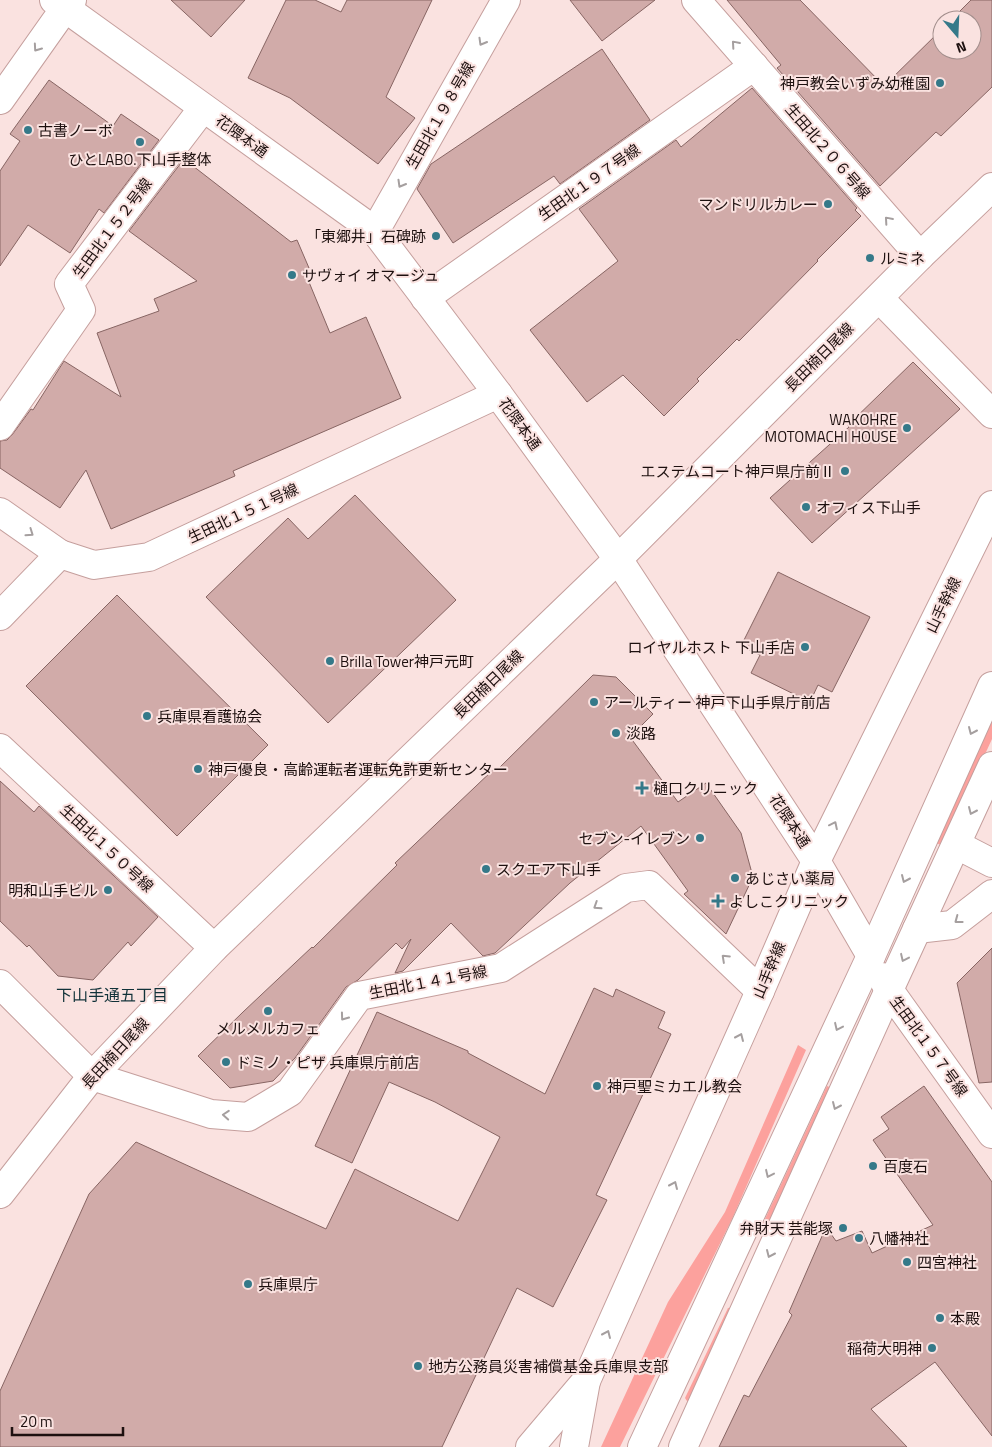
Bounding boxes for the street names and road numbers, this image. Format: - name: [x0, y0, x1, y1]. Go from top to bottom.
- street label: 生田北１９８号線: [400, 57, 480, 173]
- street label: 生田北２０６号線: [780, 98, 876, 204]
- street label: 花隈本通: [211, 109, 273, 163]
- street label: 生田北１９７号線: [533, 138, 645, 226]
- street label: 生田北１５２号線: [67, 173, 157, 283]
- street label: 長田楠日尾線: [779, 317, 859, 397]
- street label: 花隈本通: [493, 393, 547, 455]
- street label: 生田北１５１号線: [184, 477, 302, 549]
- street label: 山手幹線: [920, 573, 966, 637]
- street label: 長田楠日尾線: [448, 644, 528, 724]
- street label: 花隈本通: [764, 790, 816, 852]
- street label: 生田北１５０号線: [55, 799, 159, 897]
- street label: 山手幹線: [747, 938, 791, 1002]
- street label: 生田北１４１号線: [367, 959, 489, 1005]
- street label: 生田北１５７号線: [884, 991, 974, 1101]
- street label: 長田楠日尾線: [76, 1012, 154, 1094]

